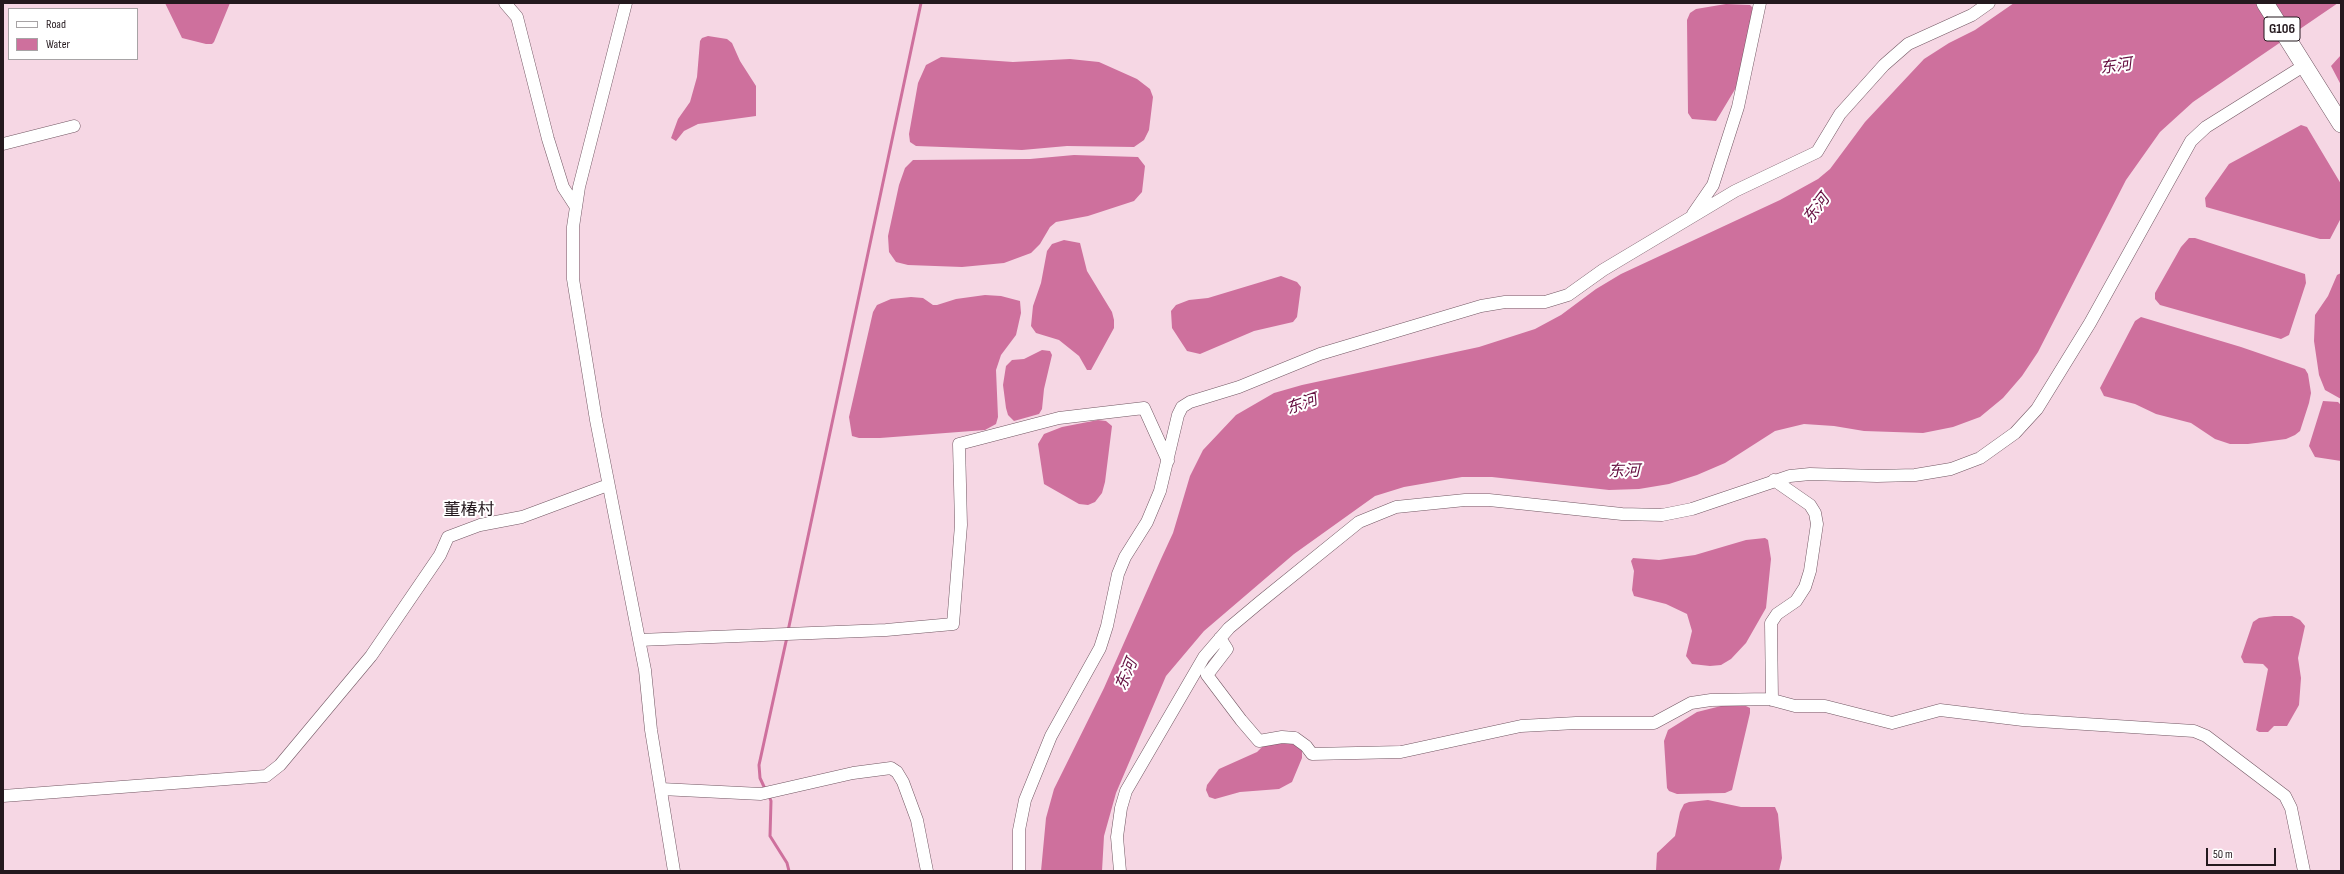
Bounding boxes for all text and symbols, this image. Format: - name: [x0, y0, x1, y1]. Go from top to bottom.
- legend: [8, 8, 138, 60]
- text: Road: [46, 17, 66, 32]
- road number: G106: [2264, 17, 2300, 41]
- text: Water: [46, 37, 70, 52]
- water label: 东河: [2099, 55, 2133, 79]
- water label: 东河: [1800, 190, 1834, 228]
- water label: 东河: [1284, 391, 1320, 419]
- water label: 东河: [1608, 462, 1640, 482]
- district label: 董椿村: [444, 501, 494, 521]
- water label: 东河: [1112, 657, 1142, 693]
- scale bar: [2208, 840, 2278, 866]
- text: 50 m: [2213, 847, 2233, 862]

